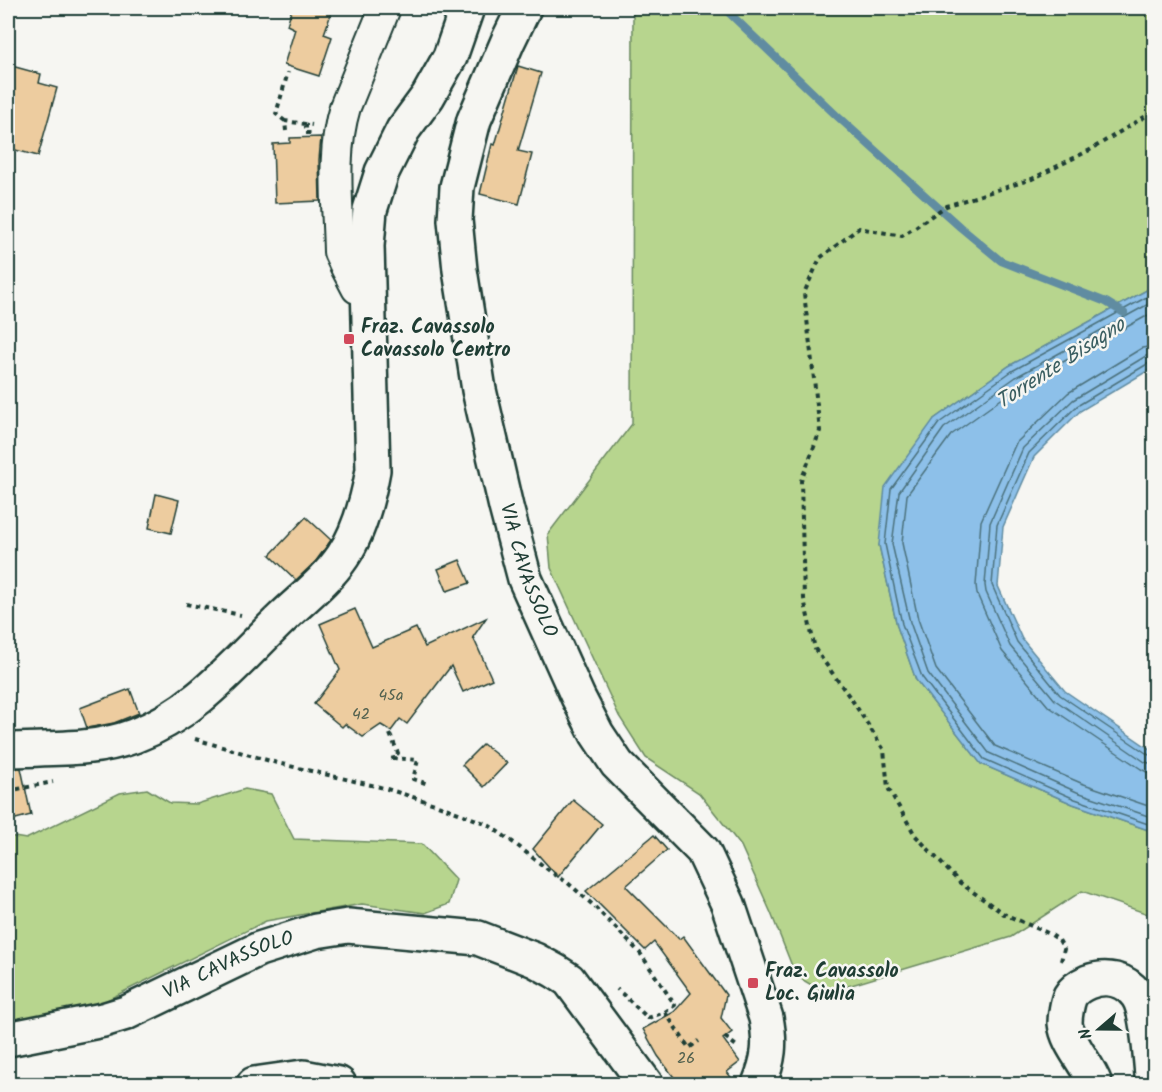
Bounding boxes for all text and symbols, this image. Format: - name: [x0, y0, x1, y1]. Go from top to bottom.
- water label: Torrente Bisagno: [989, 309, 1134, 418]
- place label: Fraz. Cavassolo Cavassolo Centro: [361, 312, 511, 367]
- marker: Fraz. Cavassolo Cavassolo Centro: [342, 332, 356, 346]
- street label: VIA CAVASSOLO: [490, 500, 565, 643]
- house number: 45a: [379, 683, 403, 708]
- house number: 42: [352, 702, 370, 727]
- street label: VIA CAVASSOLO: [158, 923, 298, 1009]
- place label: Fraz. Cavassolo Loc. Giulia: [765, 956, 899, 1011]
- marker: Fraz. Cavassolo Loc. Giulia: [746, 976, 760, 990]
- north arrow: [1069, 999, 1129, 1059]
- text: N: [1073, 1025, 1100, 1043]
- house number: 26: [677, 1046, 695, 1071]

